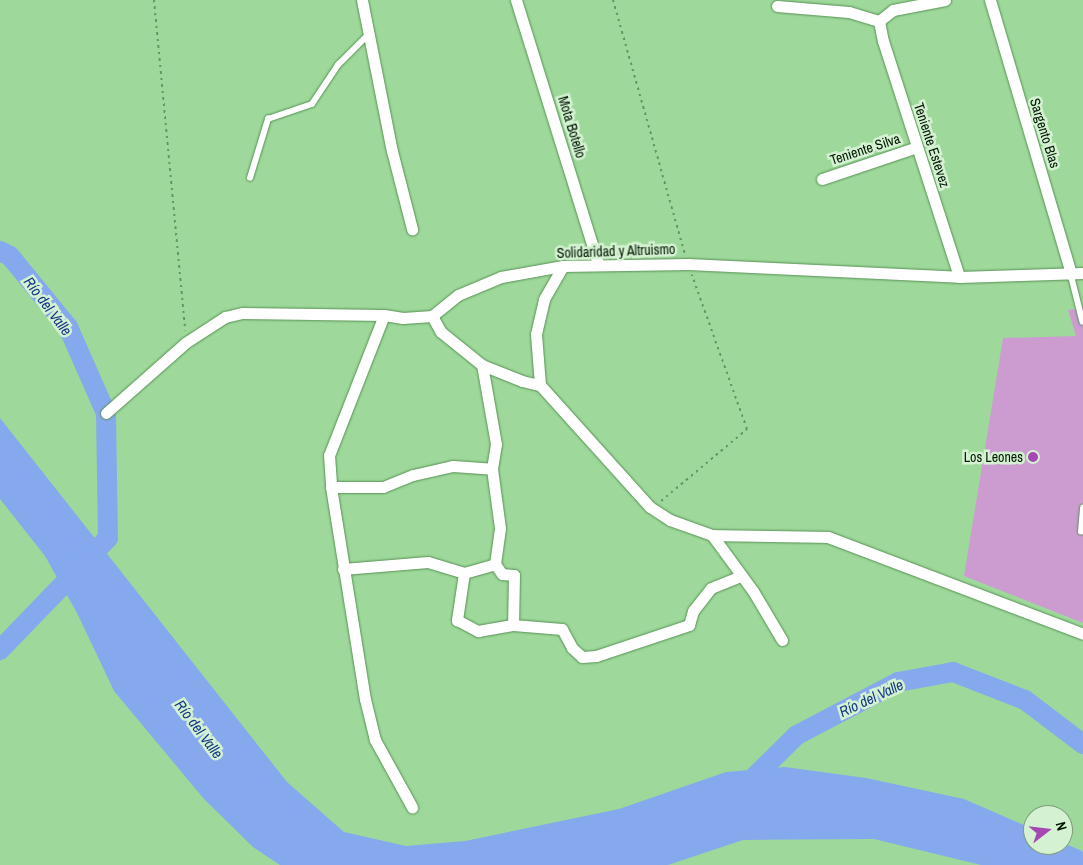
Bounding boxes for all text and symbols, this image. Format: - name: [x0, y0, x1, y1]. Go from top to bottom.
- street label: Mota Botello: [555, 94, 589, 160]
- street label: Sargento Blas: [1026, 96, 1064, 170]
- street label: Teniente Estevez: [910, 101, 954, 189]
- street label: Teniente Silva: [828, 130, 902, 168]
- street label: Solidaridad y Altruismo: [556, 241, 676, 261]
- water label: Río del Valle: [20, 273, 76, 339]
- place label: Los Leones: [964, 449, 1023, 465]
- marker: Los Leones: [1027, 451, 1039, 463]
- water label: Río del Valle: [836, 675, 906, 721]
- water label: Río del Valle: [171, 696, 227, 762]
- north arrow: [1023, 805, 1073, 855]
- text: N: [1052, 820, 1071, 833]

